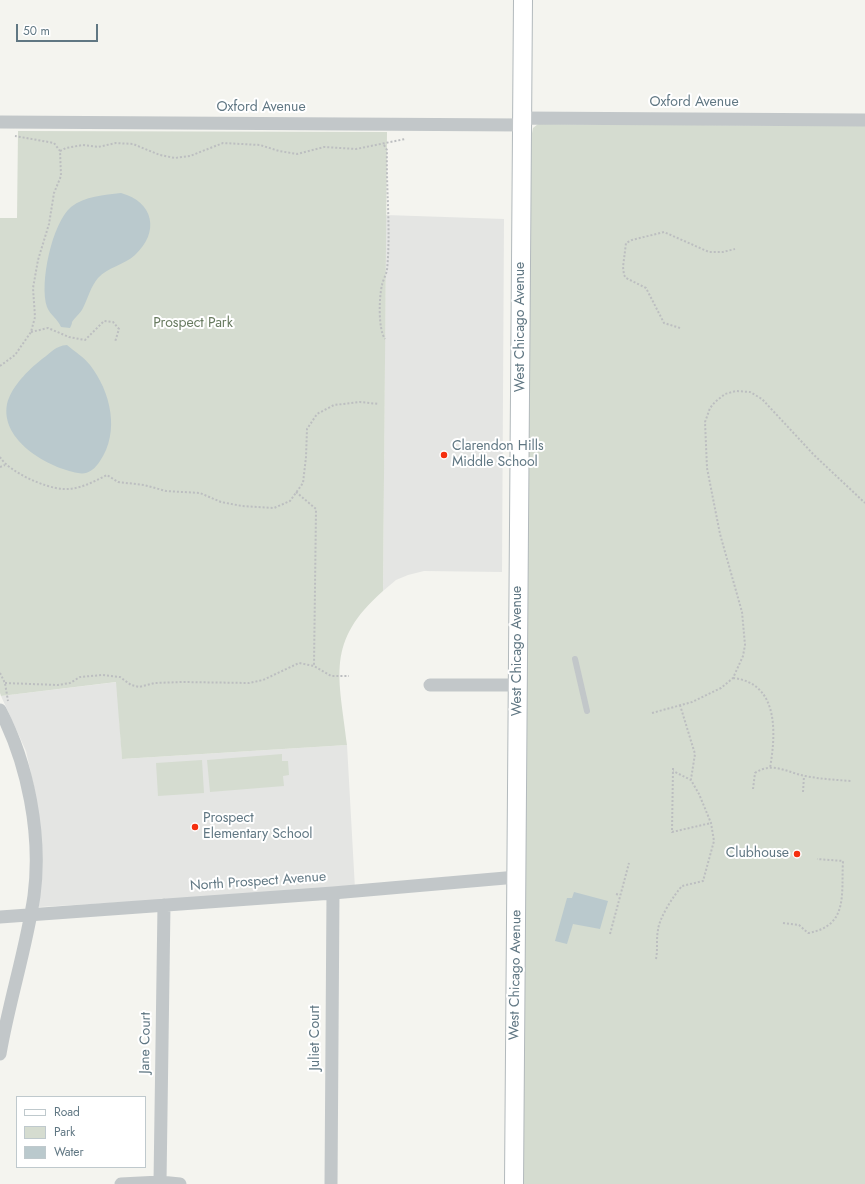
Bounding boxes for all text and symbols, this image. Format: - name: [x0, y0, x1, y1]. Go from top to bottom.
- scale bar: [18, 16, 100, 42]
- text: 50 m: [23, 22, 50, 40]
- street label: Oxford Avenue: [649, 95, 739, 111]
- street label: Oxford Avenue: [216, 100, 306, 116]
- street label: West Chicago Avenue: [513, 262, 529, 392]
- park label: Prospect Park: [153, 316, 233, 332]
- place label: Clarendon Hills Middle School: [452, 439, 544, 472]
- marker: Clarendon Hills Middle School: [439, 450, 449, 460]
- street label: West Chicago Avenue: [510, 586, 526, 716]
- place label: Prospect Elementary School: [203, 811, 313, 844]
- marker: Prospect Elementary School: [190, 822, 200, 832]
- place label: Clubhouse: [726, 846, 789, 862]
- marker: Clubhouse: [792, 849, 802, 859]
- street label: North Prospect Avenue: [189, 869, 327, 895]
- street label: West Chicago Avenue: [506, 910, 526, 1040]
- street label: Juliet Court: [308, 1005, 324, 1071]
- street label: Jane Court: [137, 1012, 155, 1074]
- legend: [16, 1096, 146, 1168]
- text: Road: [54, 1103, 80, 1121]
- text: Park: [54, 1123, 75, 1141]
- text: Water: [54, 1143, 84, 1161]

